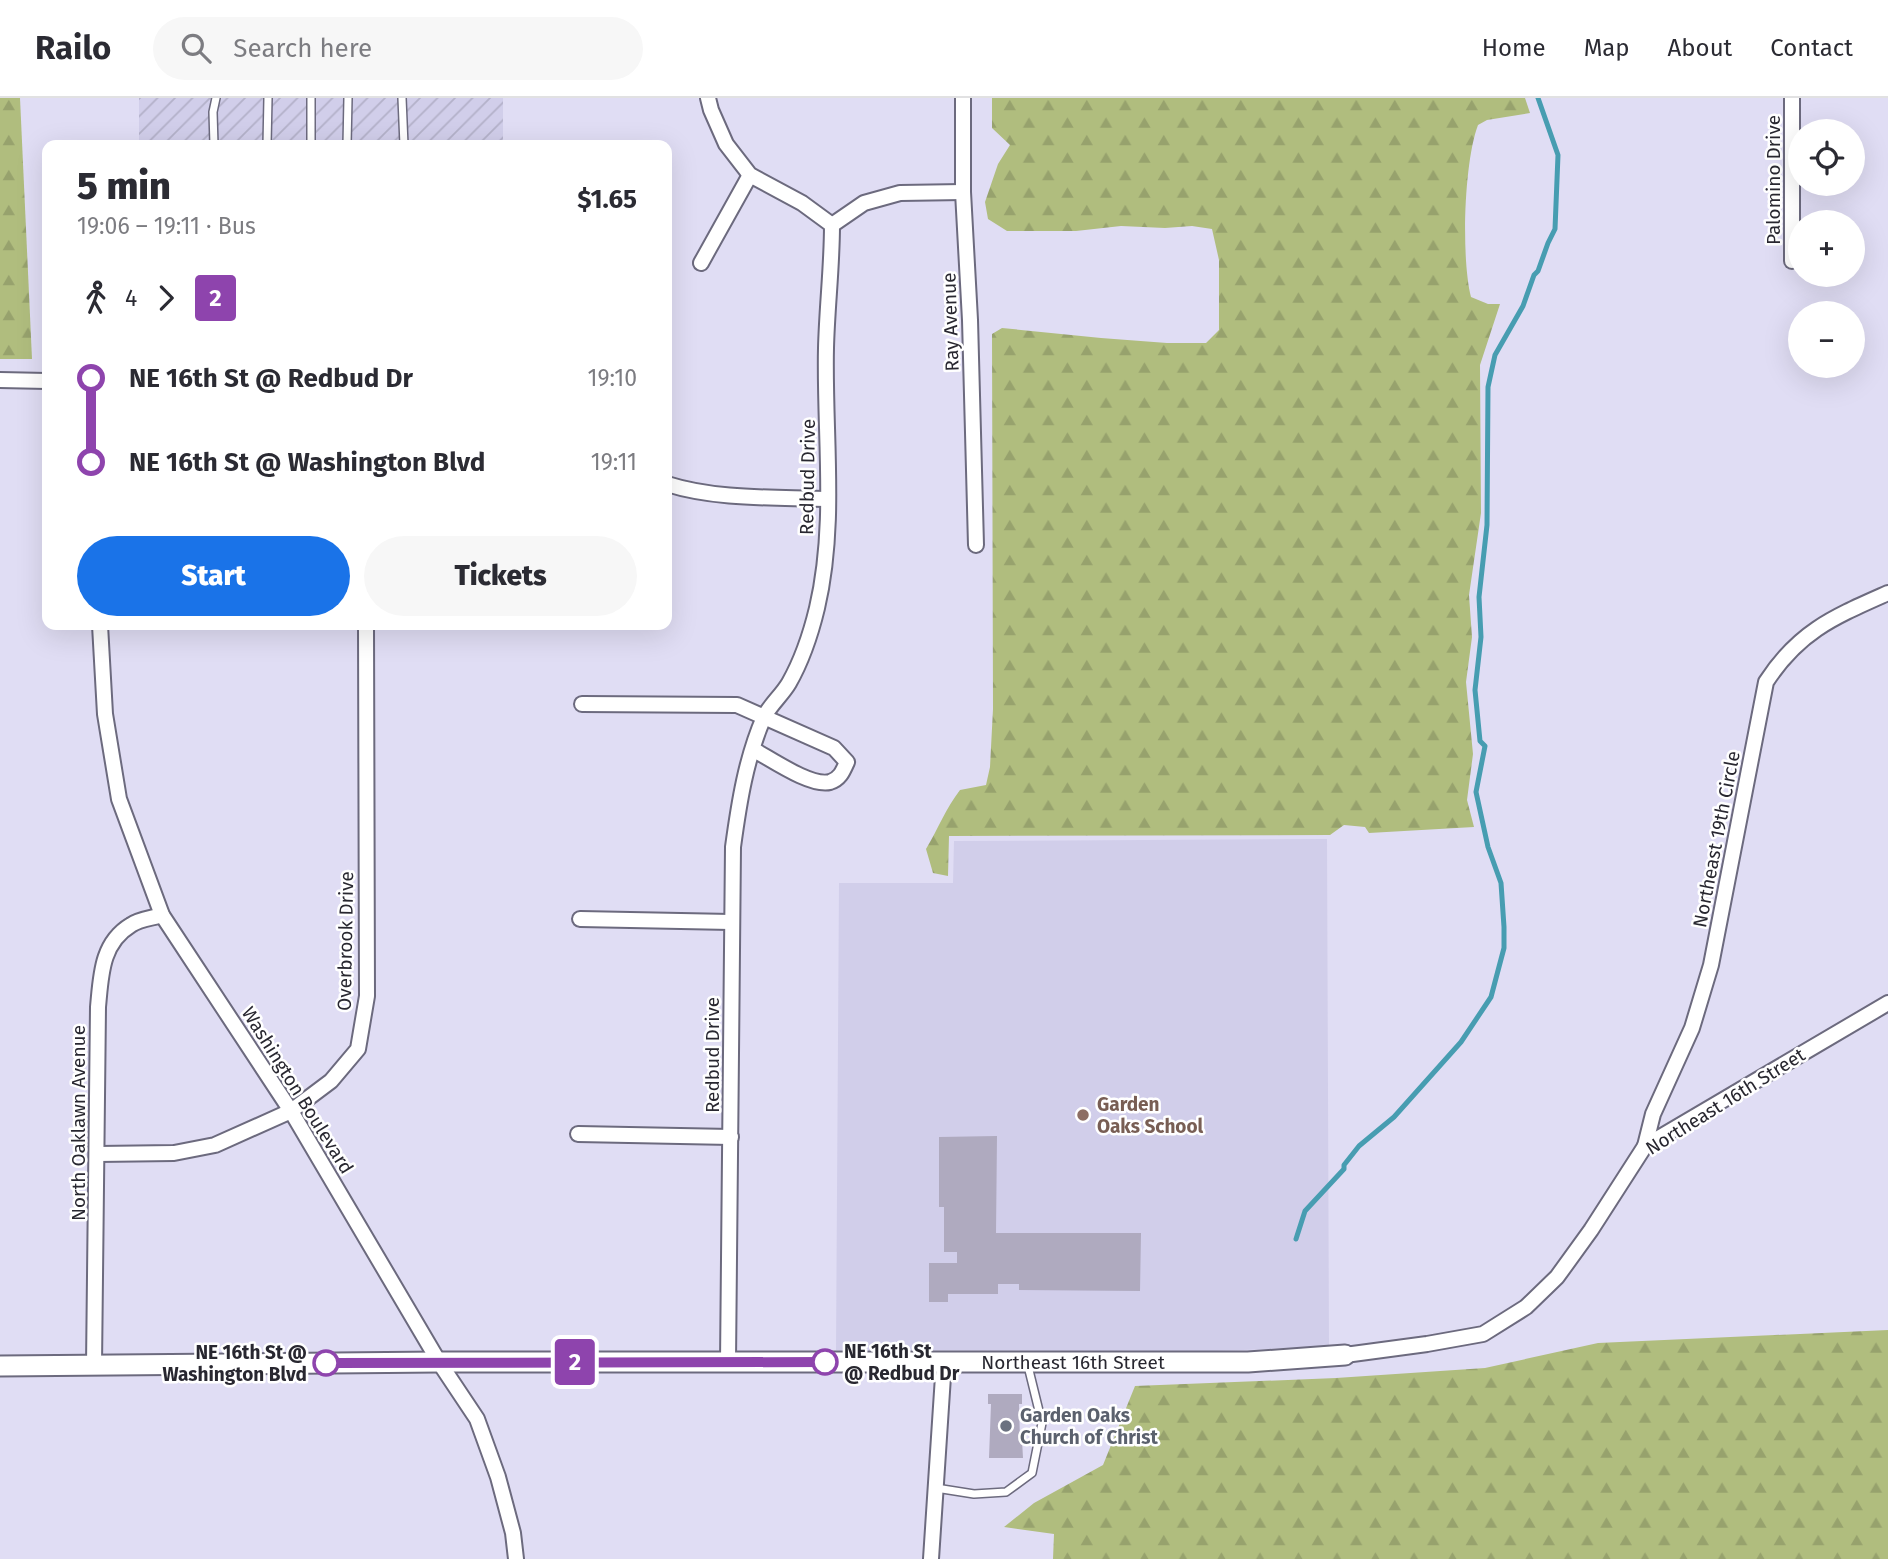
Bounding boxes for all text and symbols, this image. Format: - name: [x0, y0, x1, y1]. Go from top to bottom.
- search box: [153, 17, 643, 80]
- text: Railo: [35, 28, 111, 68]
- icon: search: [177, 29, 215, 67]
- text: Search here: [233, 33, 372, 64]
- text: Home: [1482, 34, 1546, 62]
- text: Map: [1584, 34, 1630, 62]
- text: About: [1668, 34, 1732, 62]
- text: Contact: [1770, 34, 1853, 62]
- street label: Palomino Drive: [1762, 115, 1785, 245]
- map controls: [1788, 119, 1865, 378]
- button: locate: [1788, 119, 1865, 196]
- text: 5 min: [77, 163, 171, 209]
- text: $1.65: [577, 184, 637, 215]
- button: +: [1788, 210, 1865, 287]
- text: 19:06 – 19:11 · Bus: [77, 212, 256, 240]
- street label: Ray Avenue: [937, 272, 964, 372]
- icon: walk: [77, 279, 115, 317]
- icon: forward: [147, 279, 185, 317]
- text: 4: [125, 284, 137, 312]
- text: 2: [209, 284, 222, 312]
- button: −: [1788, 301, 1865, 378]
- text: NE 16th St @ Redbud Dr: [129, 363, 413, 394]
- text: 19:10: [588, 364, 637, 392]
- street label: Redbud Drive: [795, 419, 820, 535]
- text: NE 16th St @ Washington Blvd: [129, 447, 485, 478]
- text: 19:11: [591, 448, 637, 476]
- button: Start: [77, 536, 350, 616]
- button: Tickets: [364, 536, 637, 616]
- street label: Northeast 19th Circle: [1688, 749, 1745, 929]
- street label: Overbrook Drive: [333, 871, 358, 1011]
- street label: Redbud Drive: [701, 997, 724, 1113]
- street label: Washington Boulevard: [237, 1003, 358, 1178]
- street label: North Oaklawn Avenue: [67, 1025, 90, 1221]
- street label: Northeast 16th Street: [1641, 1043, 1809, 1160]
- place label: Garden Oaks School: [1097, 1093, 1204, 1138]
- marker: Garden Oaks School: [1075, 1107, 1091, 1123]
- line badge: 2: [552, 1339, 598, 1385]
- place label: NE 16th St @ Redbud Dr: [844, 1340, 960, 1385]
- place label: NE 16th St @ Washington Blvd: [163, 1341, 307, 1386]
- text: 2: [569, 1348, 581, 1376]
- marker: NE 16th St @ Redbud Dr: [812, 1349, 838, 1375]
- marker: NE 16th St @ Washington Blvd: [313, 1350, 339, 1376]
- street label: Northeast 16th Street: [981, 1351, 1165, 1374]
- place label: Garden Oaks Church of Christ: [1020, 1404, 1158, 1449]
- marker: Garden Oaks Church of Christ: [998, 1418, 1014, 1434]

